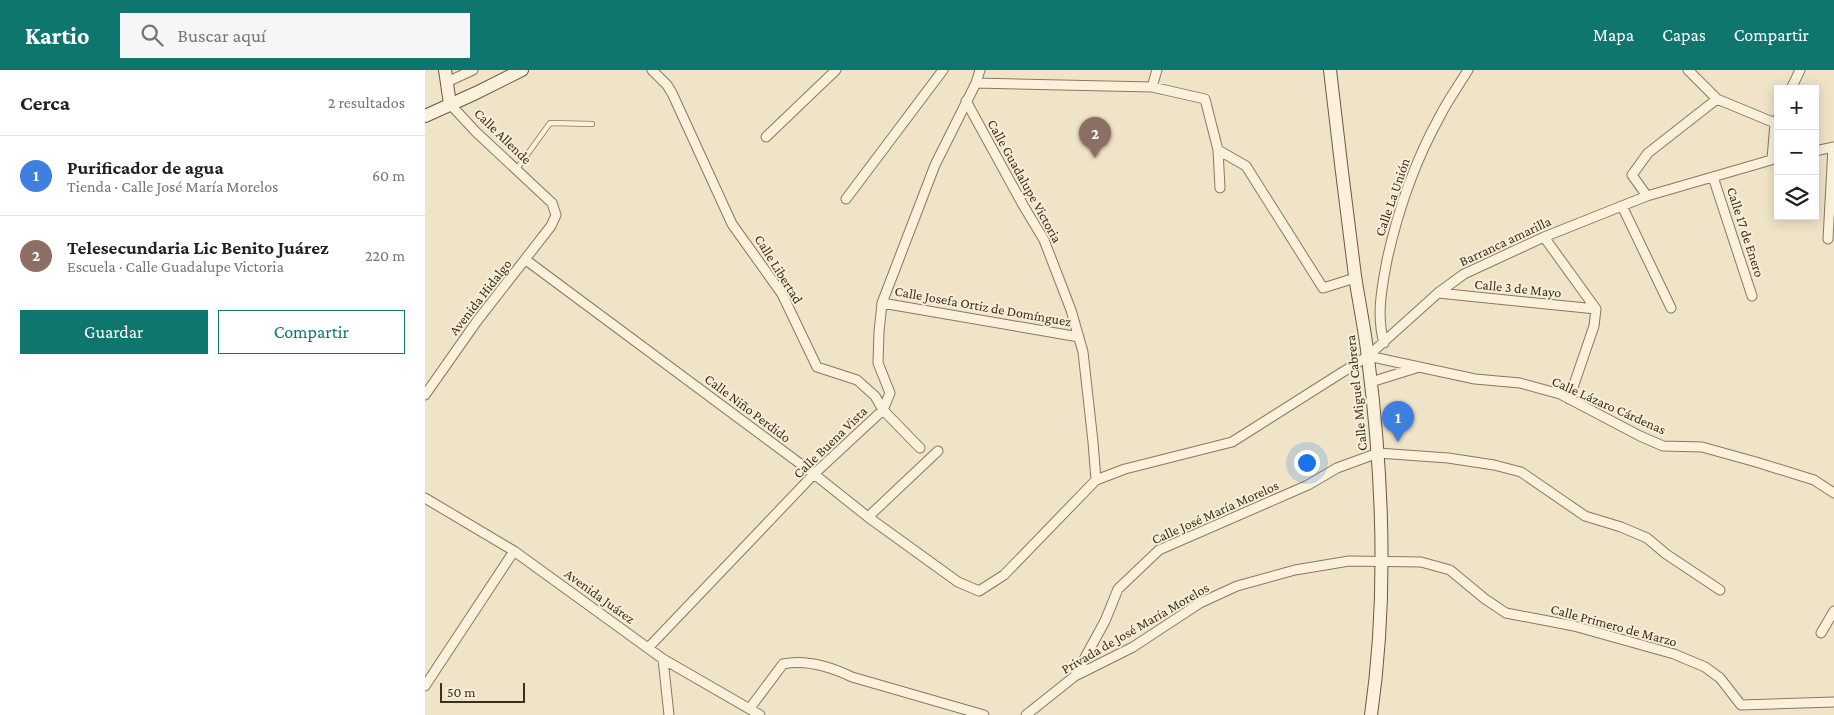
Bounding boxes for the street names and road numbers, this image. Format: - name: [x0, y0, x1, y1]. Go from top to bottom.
- street label: Calle Allende: [471, 105, 535, 167]
- street label: Calle Guadalupe Victoria: [984, 117, 1066, 246]
- street label: Calle La Unión: [1371, 155, 1413, 238]
- street label: Calle 17 de Enero: [1724, 185, 1768, 279]
- street label: Barranca amarilla: [1457, 213, 1554, 269]
- street label: Calle Libertad: [751, 232, 807, 307]
- street label: Avenida Hidalgo: [445, 256, 515, 338]
- street label: Calle 3 de Mayo: [1474, 275, 1562, 301]
- street label: Calle Josefa Ortiz de Domínguez: [893, 283, 1073, 329]
- street label: Calle Miguel Cabrera: [1342, 334, 1370, 452]
- street label: Calle Niño Perdido: [702, 370, 794, 446]
- street label: Calle Lázaro Cárdenas: [1549, 373, 1669, 437]
- street label: Calle Buena Vista: [790, 402, 871, 481]
- street label: Calle José María Morelos: [1149, 477, 1281, 547]
- street label: Avenida Juárez: [562, 565, 638, 627]
- street label: Privada de José María Morelos: [1058, 579, 1212, 677]
- street label: Calle Primero de Marzo: [1549, 600, 1679, 650]

